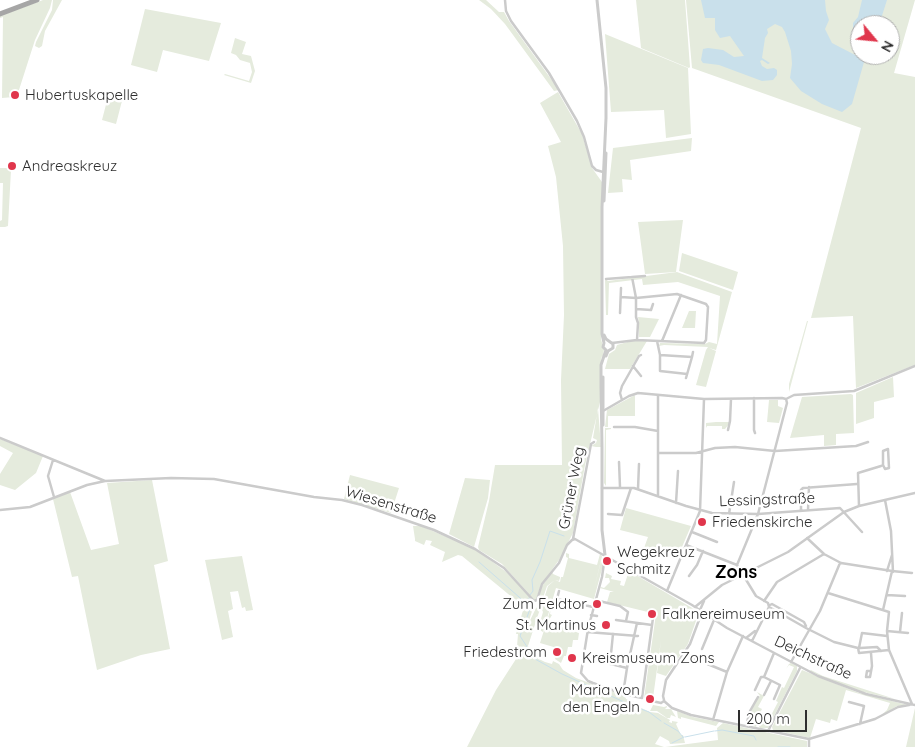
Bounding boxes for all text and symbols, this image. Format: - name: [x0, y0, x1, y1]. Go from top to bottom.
- north arrow: [850, 15, 900, 65]
- text: N: [877, 38, 898, 55]
- place label: Hubertuskapelle: [25, 86, 138, 104]
- marker: Hubertuskapelle: [9, 89, 21, 101]
- place label: Andreaskreuz: [22, 157, 117, 175]
- marker: Andreaskreuz: [6, 160, 18, 172]
- street label: Grüner Weg: [555, 445, 589, 531]
- street label: Wiesenstraße: [343, 483, 439, 527]
- street label: Lessingstraße: [719, 489, 815, 511]
- place label: Friedenskirche: [712, 513, 813, 531]
- marker: Friedenskirche: [696, 516, 708, 528]
- place label: Wegekreuz Schmitz: [617, 543, 695, 578]
- marker: Wegekreuz Schmitz: [601, 555, 613, 567]
- district label: Zons: [715, 562, 757, 584]
- place label: Zum Feldtor: [502, 595, 587, 613]
- marker: Zum Feldtor: [591, 598, 603, 610]
- place label: Falknereimuseum: [662, 605, 785, 623]
- marker: Falknereimuseum: [646, 608, 658, 620]
- place label: St. Martinus: [516, 616, 596, 634]
- marker: St. Martinus: [600, 619, 612, 631]
- street label: Deichstraße: [771, 632, 855, 684]
- place label: Friedestrom: [463, 643, 547, 661]
- marker: Friedestrom: [551, 646, 563, 658]
- place label: Kreismuseum Zons: [582, 649, 715, 667]
- marker: Kreismuseum Zons: [566, 652, 578, 664]
- place label: Maria von den Engeln: [563, 681, 640, 716]
- marker: Maria von den Engeln: [644, 693, 656, 705]
- scale bar: [740, 700, 809, 732]
- text: 200 m: [746, 709, 790, 728]

